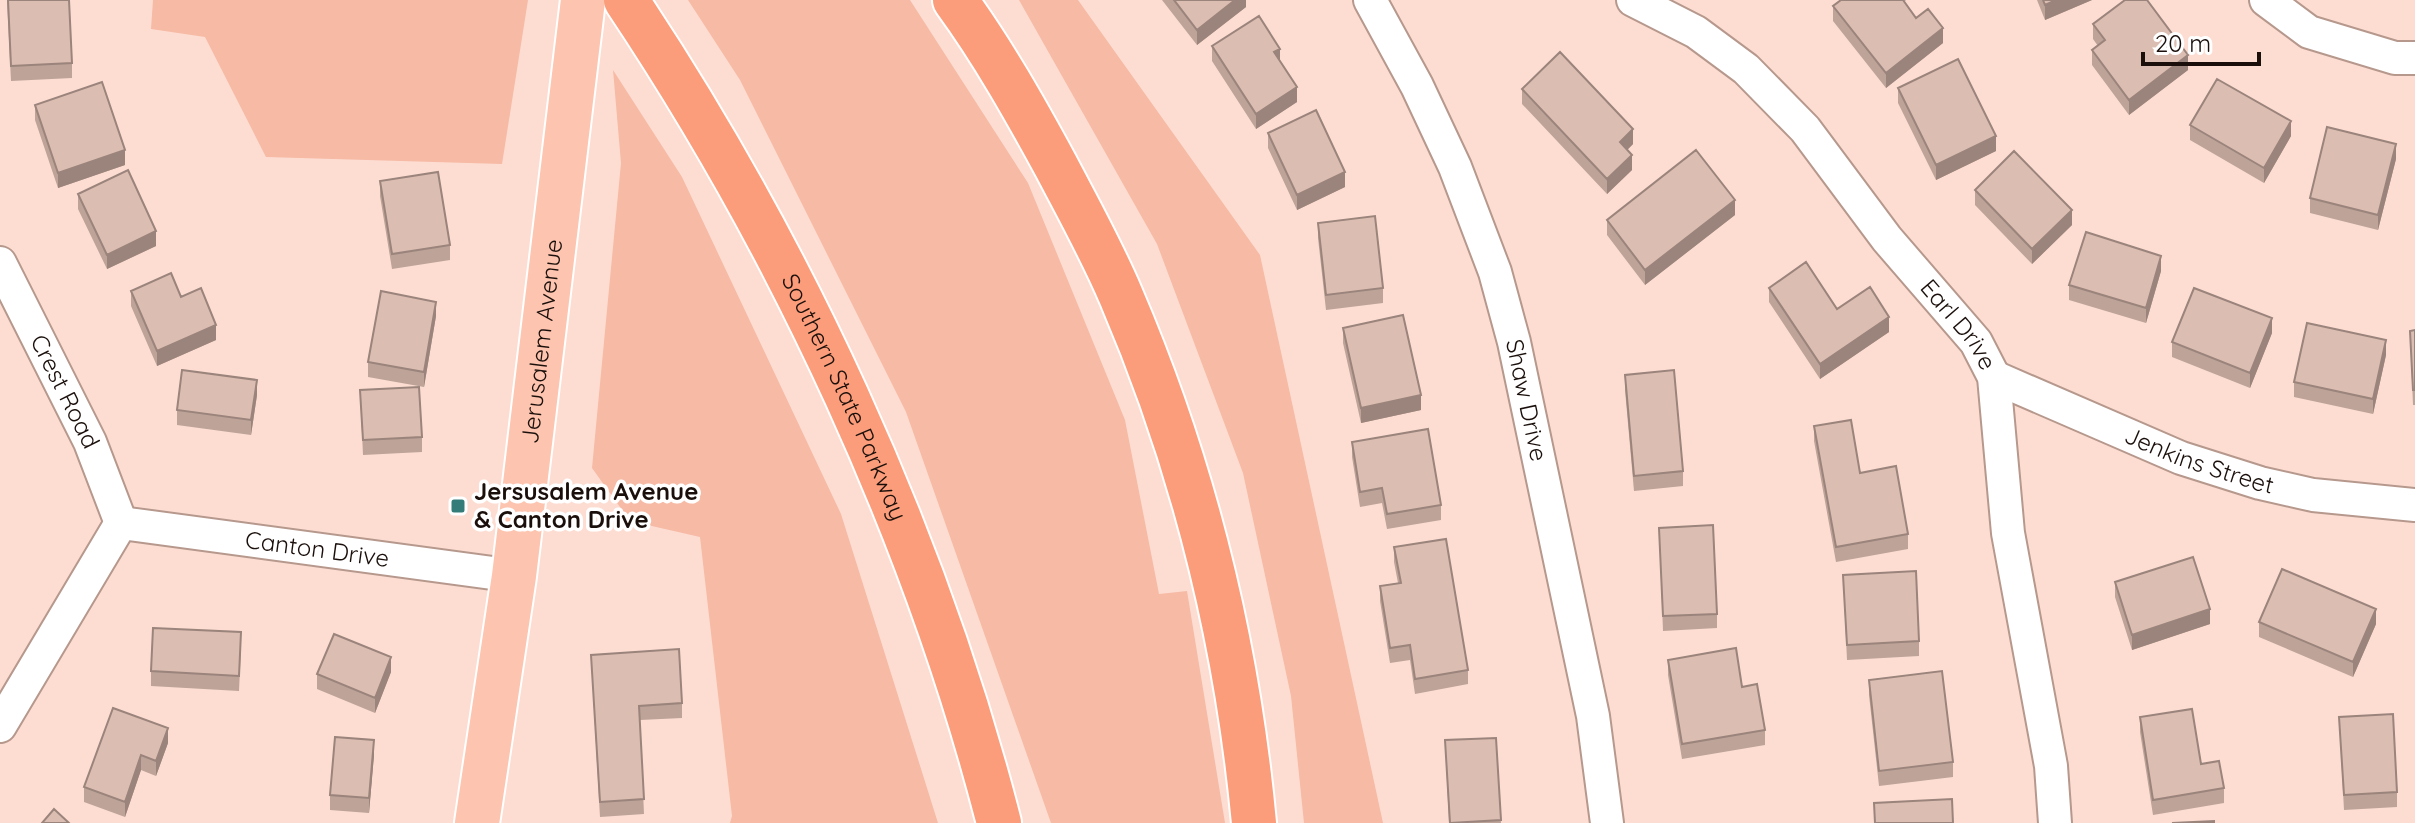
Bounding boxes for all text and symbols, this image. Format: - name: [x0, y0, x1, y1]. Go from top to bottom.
- scale bar: [2143, 16, 2259, 66]
- text: 20 m: [2155, 28, 2211, 58]
- street label: Jerusalem Avenue: [514, 237, 568, 445]
- street label: Southern State Parkway: [776, 268, 914, 525]
- street label: Earl Drive: [1914, 273, 2004, 374]
- street label: Crest Road: [24, 329, 107, 453]
- street label: Shaw Drive: [1500, 336, 1555, 464]
- street label: Jenkins Street: [2120, 419, 2277, 500]
- place label: Jersusalem Avenue & Canton Drive: [474, 476, 698, 534]
- marker: Jersusalem Avenue & Canton Drive: [449, 497, 467, 515]
- street label: Canton Drive: [244, 524, 391, 573]

